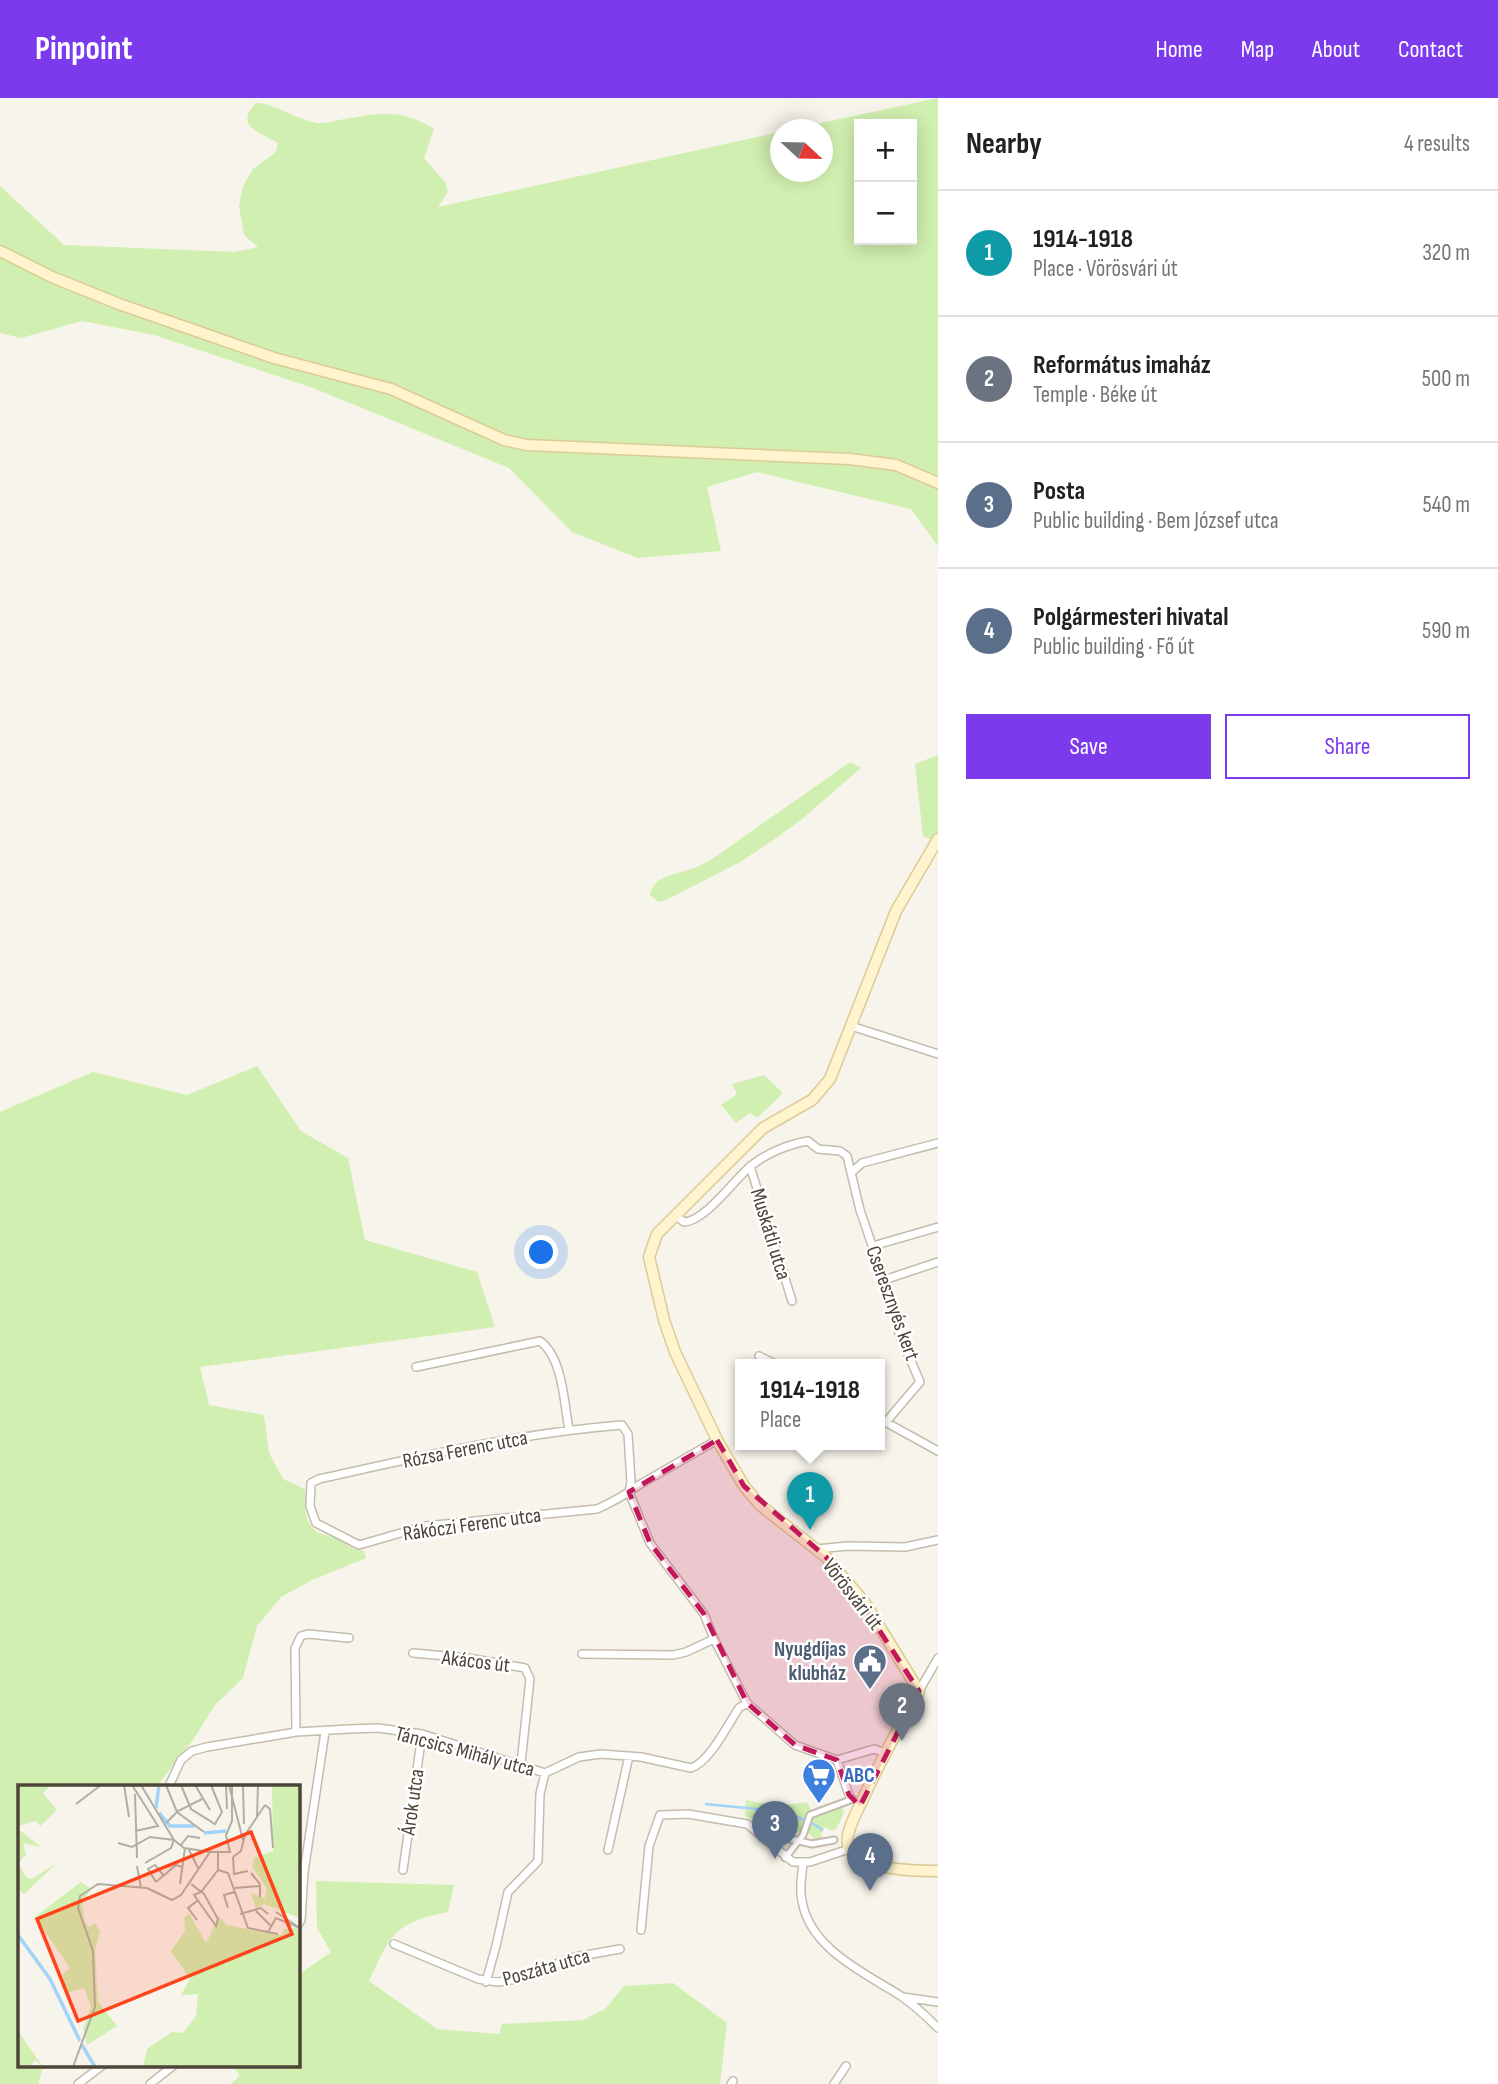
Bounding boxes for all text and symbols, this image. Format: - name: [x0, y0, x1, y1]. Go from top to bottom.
- text: Pinpoint: [35, 29, 132, 69]
- text: Home: [1155, 35, 1203, 64]
- text: Map: [1241, 35, 1274, 64]
- text: About: [1312, 35, 1360, 64]
- text: Contact: [1398, 35, 1463, 64]
- north arrow: [770, 119, 833, 182]
- map controls: [854, 119, 917, 245]
- button: +: [854, 119, 917, 182]
- text: Nearby: [966, 126, 1042, 162]
- text: 4 results: [1404, 130, 1470, 158]
- button: −: [854, 182, 917, 245]
- text: 1914-1918: [1033, 224, 1133, 255]
- text: 1: [984, 239, 994, 267]
- text: 320 m: [1422, 239, 1470, 267]
- text: Place · Vörösvári út: [1033, 255, 1178, 283]
- text: Református imaház: [1033, 350, 1211, 381]
- text: 2: [984, 365, 994, 393]
- text: 500 m: [1422, 365, 1470, 393]
- text: Temple · Béke út: [1033, 381, 1157, 409]
- text: Posta: [1033, 476, 1085, 507]
- text: 3: [984, 491, 994, 519]
- text: 540 m: [1422, 491, 1470, 519]
- text: Public building · Bem József utca: [1033, 507, 1279, 535]
- text: Polgármesteri hivatal: [1033, 602, 1228, 633]
- text: 4: [984, 617, 994, 645]
- text: 590 m: [1422, 617, 1470, 645]
- text: Public building · Fő út: [1033, 633, 1194, 661]
- button: Save: [966, 714, 1211, 779]
- button: Share: [1225, 714, 1470, 779]
- street label: Muskátli utca: [745, 1185, 796, 1283]
- your location: [524, 1235, 558, 1269]
- street label: Cseresznyés kert: [860, 1243, 925, 1364]
- popup: [735, 1359, 885, 1450]
- text: 1914-1918: [760, 1375, 860, 1406]
- text: Place: [760, 1406, 801, 1434]
- street label: Rózsa Ferenc utca: [401, 1425, 530, 1474]
- pin: 1: [787, 1472, 833, 1530]
- street label: Rákóczi Ferenc utca: [401, 1502, 543, 1547]
- street label: Vörösvári út: [817, 1554, 888, 1635]
- place label: Nyugdíjas klubház: [774, 1637, 846, 1686]
- public building icon: Nyugdíjas klubház: [851, 1642, 889, 1691]
- street label: Akácos út: [439, 1645, 511, 1678]
- pin: 2: [879, 1683, 925, 1741]
- street label: Táncsics Mihály utca: [392, 1721, 537, 1782]
- supermarket icon: ABC: [800, 1756, 838, 1805]
- place label: ABC: [843, 1763, 875, 1788]
- street label: Árok utca: [395, 1767, 429, 1838]
- inset map: [18, 1785, 299, 2066]
- pin: 3: [752, 1801, 798, 1859]
- pin: 4: [847, 1833, 893, 1891]
- street label: Poszáta utca: [500, 1943, 593, 1992]

